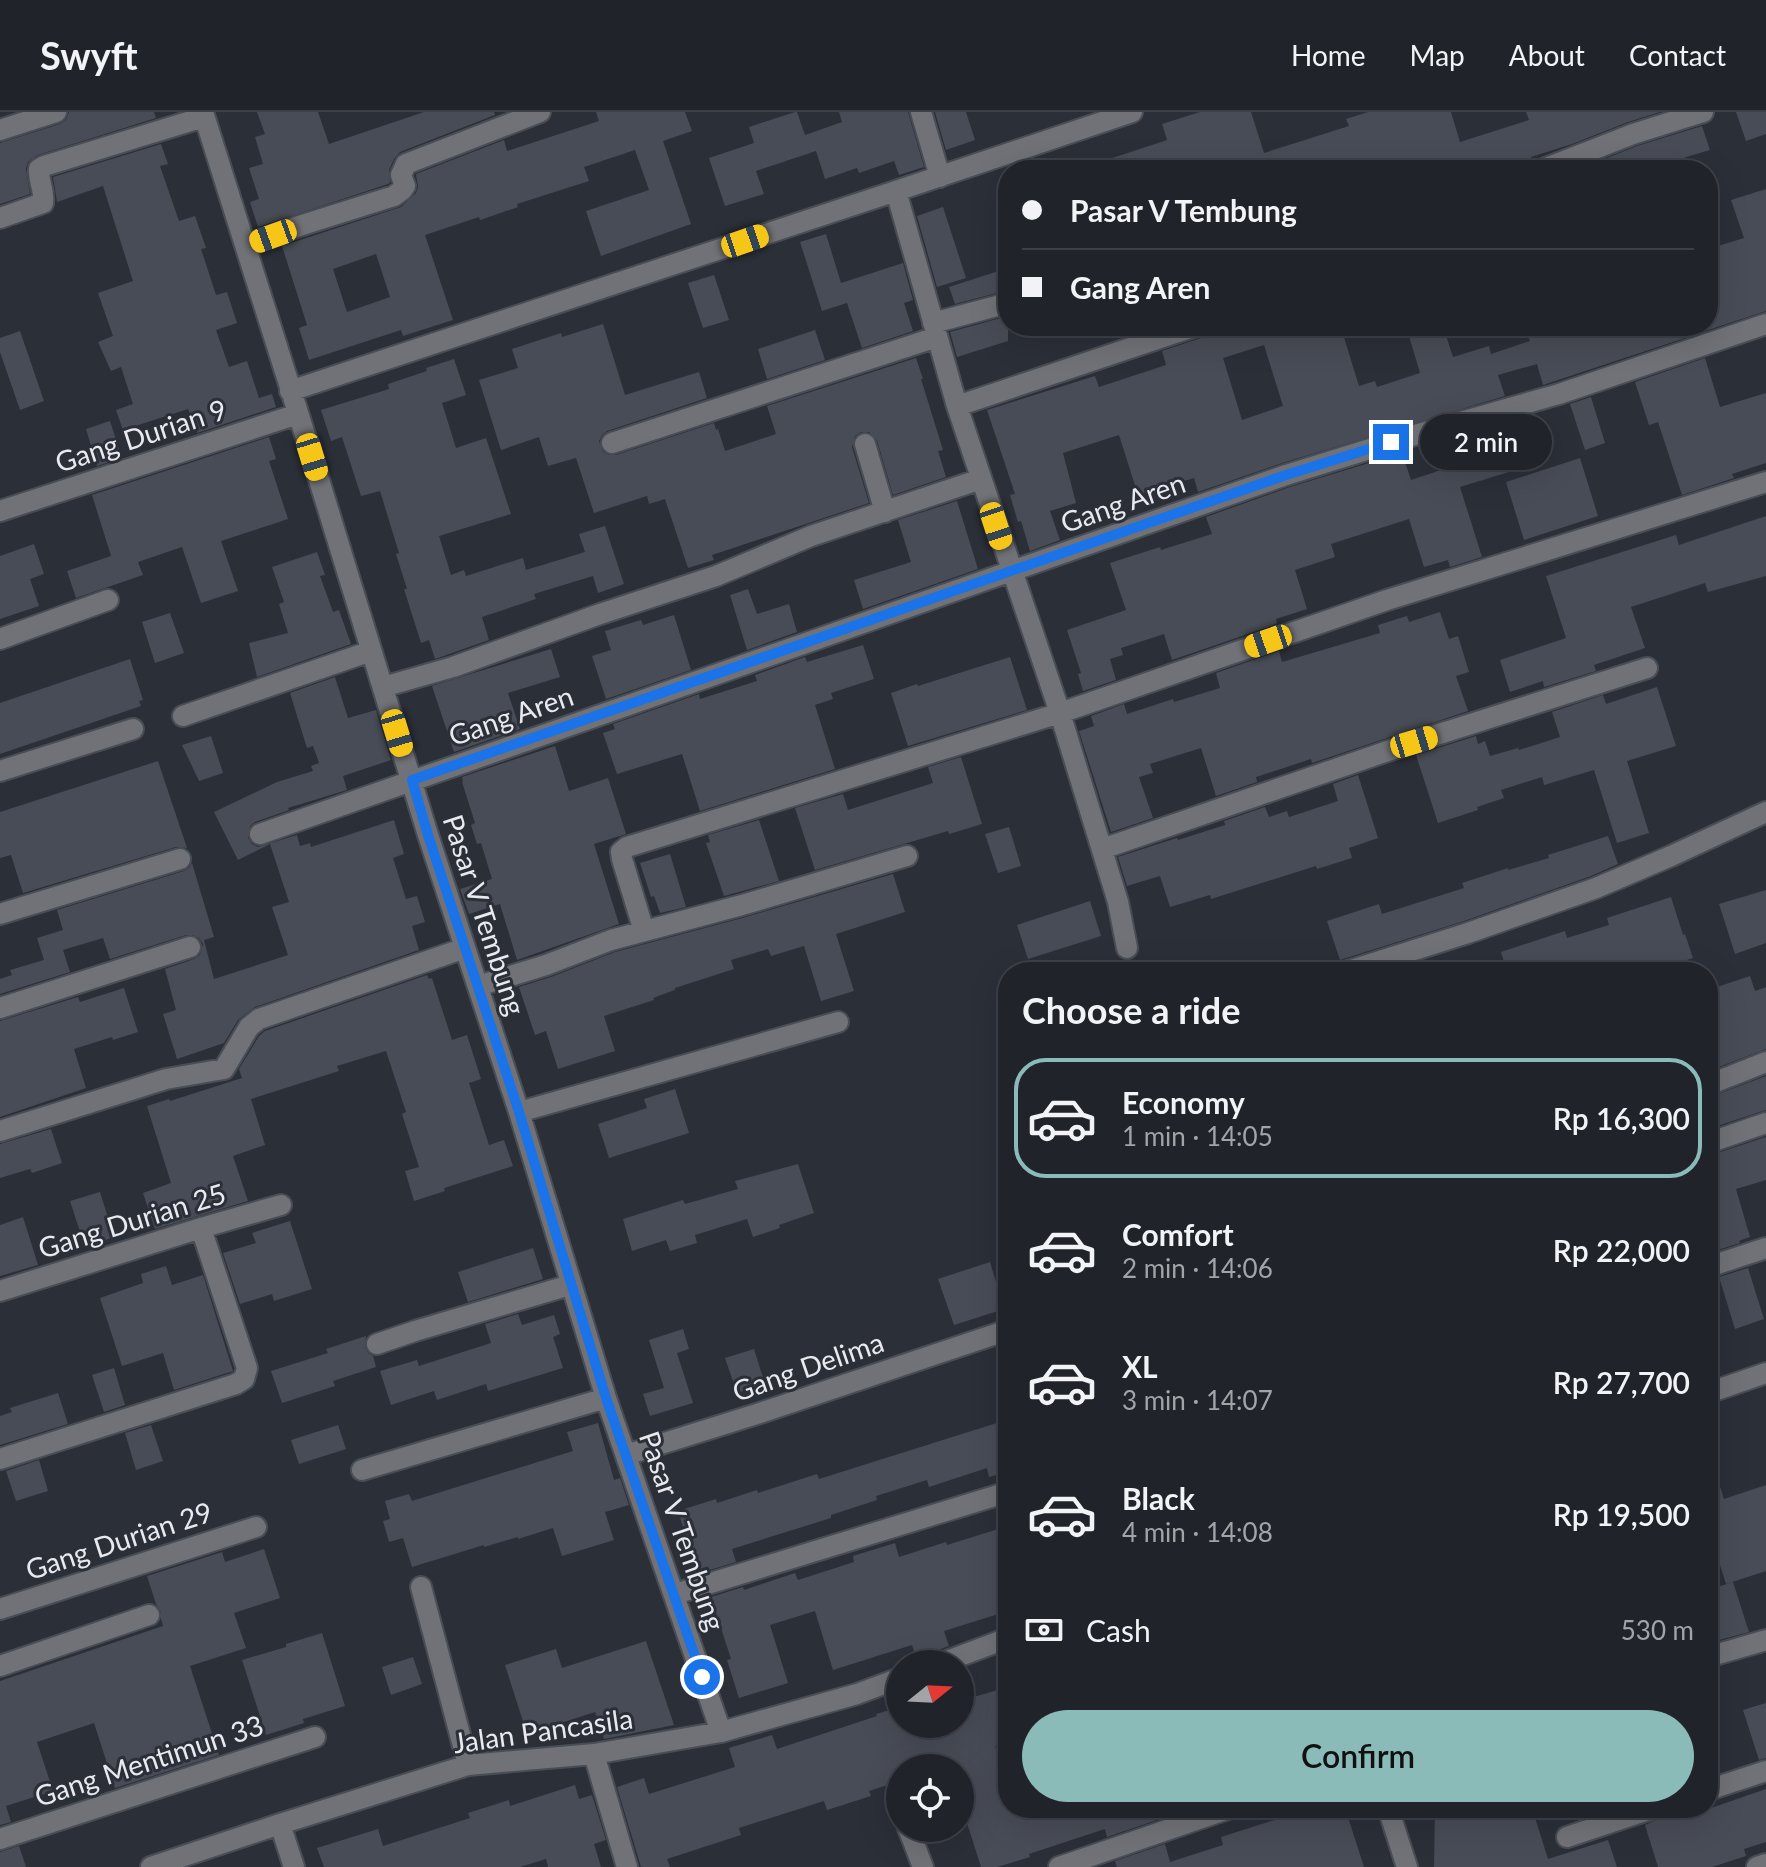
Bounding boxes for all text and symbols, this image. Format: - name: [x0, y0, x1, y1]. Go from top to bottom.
- text: Swyft: [40, 32, 138, 78]
- text: Home: [1291, 38, 1366, 72]
- text: Map: [1410, 38, 1465, 72]
- text: About: [1509, 38, 1585, 72]
- text: Contact: [1629, 38, 1726, 72]
- text: Pasar V Tembung: [1070, 192, 1297, 228]
- car: [246, 217, 300, 255]
- car: [718, 222, 772, 260]
- text: Gang Aren: [1070, 269, 1211, 305]
- street label: Gang Durian 9: [51, 391, 231, 479]
- callout: 2 min: [1419, 414, 1551, 470]
- route end: [1373, 424, 1409, 460]
- text: 2 min: [1454, 426, 1518, 458]
- car: [294, 431, 330, 483]
- street label: Gang Aren: [1056, 465, 1189, 539]
- car: [977, 499, 1015, 553]
- car: [1241, 622, 1295, 660]
- street label: Gang Aren: [444, 678, 577, 752]
- car: [379, 707, 415, 759]
- car: [1388, 724, 1440, 760]
- street label: Pasar V Tembung: [437, 810, 533, 1019]
- text: Choose a ride: [1022, 988, 1241, 1032]
- icon: car: [1026, 1082, 1098, 1154]
- text: Economy: [1122, 1084, 1245, 1120]
- text: Rp 16,300: [1553, 1100, 1690, 1136]
- text: 1 min · 14:05: [1122, 1120, 1273, 1152]
- street label: Gang Durian 25: [34, 1175, 230, 1265]
- icon: car: [1026, 1214, 1098, 1286]
- text: Comfort: [1122, 1216, 1234, 1252]
- text: Rp 22,000: [1553, 1232, 1690, 1268]
- text: 2 min · 14:06: [1122, 1252, 1273, 1284]
- street label: Gang Delima: [728, 1324, 888, 1408]
- icon: car: [1026, 1346, 1098, 1418]
- text: XL: [1122, 1348, 1158, 1384]
- text: Rp 27,700: [1553, 1364, 1690, 1400]
- text: 3 min · 14:07: [1122, 1384, 1273, 1416]
- street label: Pasar V Tembung: [633, 1426, 733, 1635]
- icon: car: [1026, 1478, 1098, 1550]
- text: Black: [1122, 1480, 1195, 1516]
- street label: Gang Durian 29: [21, 1494, 216, 1586]
- text: Rp 19,500: [1553, 1496, 1690, 1532]
- text: 4 min · 14:08: [1122, 1516, 1273, 1548]
- icon: cash: [1022, 1608, 1066, 1652]
- text: Cash: [1086, 1612, 1151, 1648]
- text: 530 m: [1621, 1614, 1694, 1646]
- north arrow: [886, 1650, 974, 1738]
- map controls: [886, 1650, 974, 1842]
- route start: [684, 1659, 720, 1695]
- street label: Jalan Pancasila: [451, 1701, 635, 1759]
- street label: Gang Mentimun 33: [30, 1707, 267, 1813]
- button: Confirm: [1022, 1710, 1694, 1802]
- button: locate: [886, 1754, 974, 1842]

